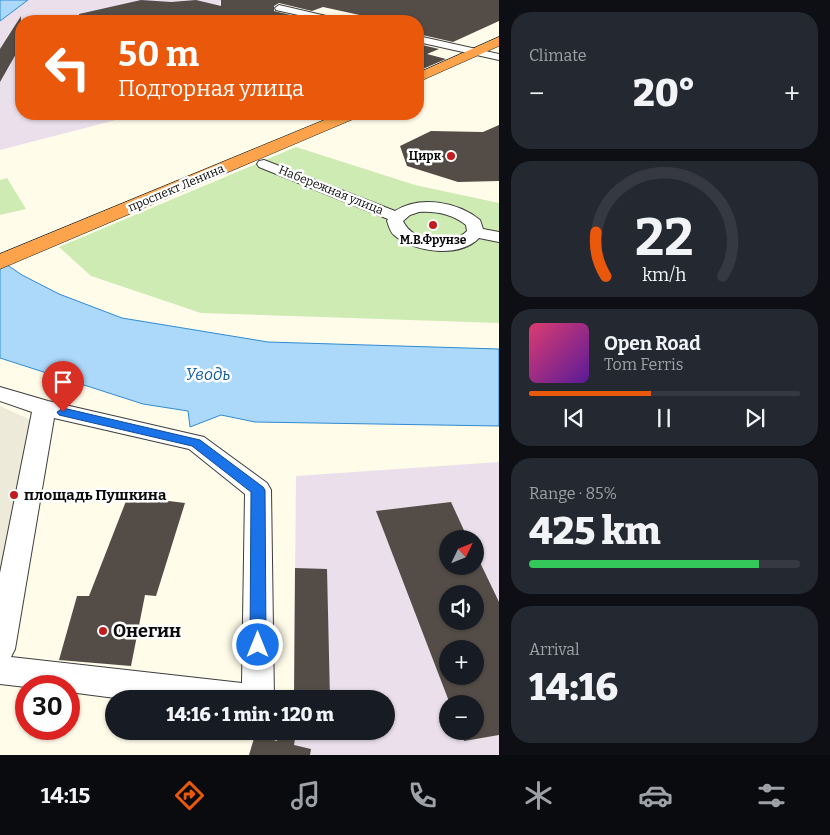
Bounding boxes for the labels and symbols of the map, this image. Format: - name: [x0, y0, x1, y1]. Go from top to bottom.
- place label: Цирк: [409, 149, 442, 163]
- marker: Цирк: [445, 150, 457, 162]
- street label: проспект Ленина: [126, 161, 227, 215]
- street label: Набережная улица: [277, 163, 386, 218]
- marker: М.В.Фрунзе: [427, 219, 439, 231]
- place label: М.В.Фрунзе: [400, 233, 467, 247]
- pin: [42, 361, 84, 412]
- water label: Уводь: [186, 365, 230, 384]
- place label: площадь Пушкина: [24, 486, 167, 504]
- marker: площадь Пушкина: [8, 489, 20, 501]
- north arrow: [439, 530, 484, 575]
- position arrow: [231, 618, 283, 670]
- place label: Онегин: [113, 620, 181, 642]
- marker: Онегин: [97, 625, 109, 637]
- speed limit sign: 30: [15, 675, 80, 740]

